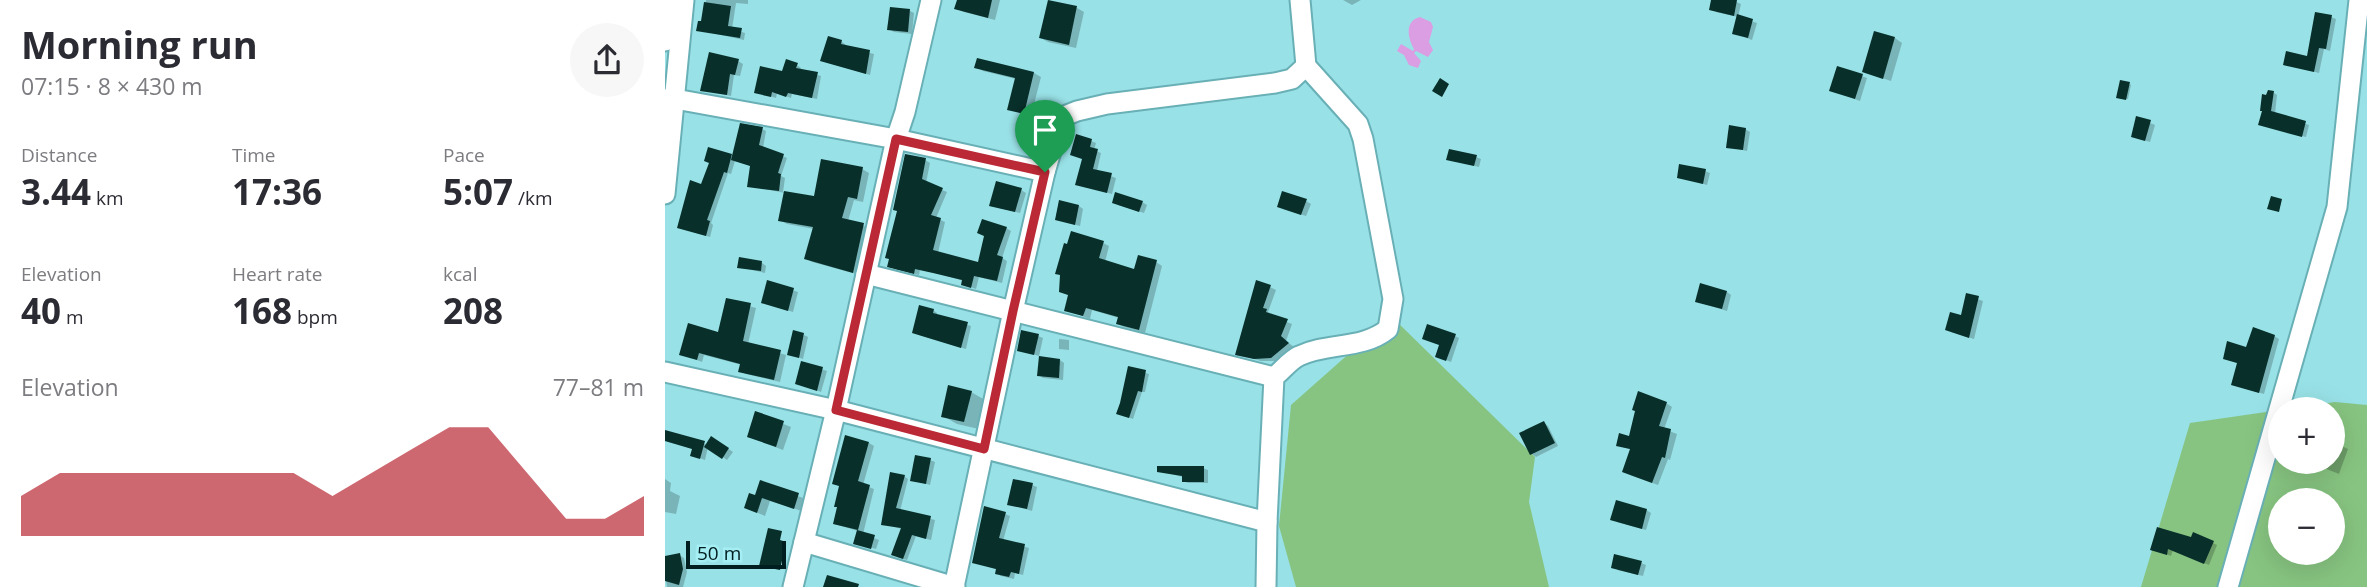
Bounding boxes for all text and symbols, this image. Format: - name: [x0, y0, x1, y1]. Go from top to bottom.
- text: Morning run: [21, 18, 258, 70]
- button: share: [570, 23, 644, 97]
- text: 07:15 · 8 × 430 m: [21, 70, 203, 102]
- pin: [1015, 100, 1075, 172]
- icon: arrive: [1026, 111, 1064, 149]
- text: Distance: [21, 142, 97, 168]
- text: Time: [232, 142, 276, 168]
- text: Pace: [443, 142, 485, 168]
- text: 3.44: [21, 168, 91, 215]
- text: 17:36: [232, 168, 322, 215]
- text: 5:07: [443, 168, 513, 215]
- text: km: [91, 185, 124, 211]
- text: /km: [513, 185, 553, 211]
- text: Elevation: [21, 261, 102, 287]
- text: Heart rate: [232, 261, 322, 287]
- text: kcal: [443, 261, 477, 287]
- text: 40: [21, 287, 61, 334]
- text: 168: [232, 287, 292, 334]
- text: 208: [443, 287, 503, 334]
- text: m: [61, 304, 84, 330]
- text: bpm: [292, 304, 338, 330]
- text: Elevation: [21, 371, 119, 403]
- text: 77–81 m: [553, 371, 644, 403]
- map controls: [2268, 397, 2345, 565]
- button: +: [2268, 397, 2345, 474]
- button: −: [2268, 488, 2345, 565]
- scale bar: [686, 538, 786, 570]
- text: 50 m: [697, 540, 741, 566]

